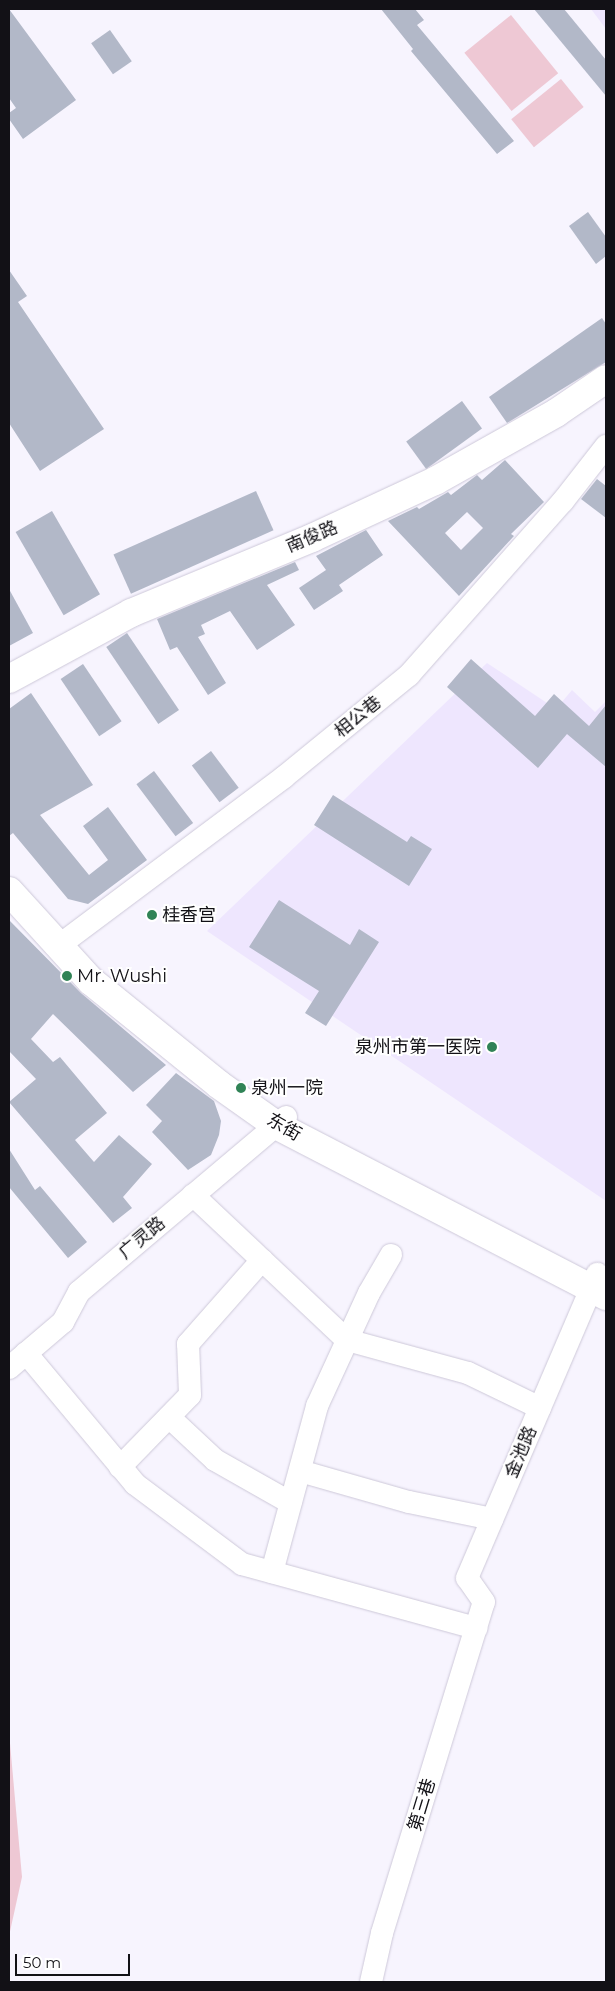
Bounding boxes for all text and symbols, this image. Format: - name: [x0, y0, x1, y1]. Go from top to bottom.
- street label: 南俊路: [283, 517, 341, 557]
- street label: 相公巷: [330, 692, 386, 742]
- place label: 桂香宫: [162, 904, 216, 926]
- marker: 桂香宫: [146, 909, 158, 921]
- place label: Mr. Wushi: [77, 965, 167, 987]
- marker: Mr. Wushi: [61, 970, 73, 982]
- place label: 泉州市第一医院: [355, 1036, 481, 1058]
- marker: 泉州市第一医院: [485, 1040, 499, 1054]
- place label: 泉州一院: [251, 1077, 323, 1099]
- marker: 泉州一院: [235, 1082, 247, 1094]
- street label: 东街: [263, 1109, 305, 1145]
- street label: 广灵路: [114, 1212, 170, 1264]
- street label: 金池路: [501, 1423, 541, 1481]
- street label: 第三巷: [404, 1776, 440, 1834]
- scale bar: [18, 1944, 132, 1976]
- text: 50 m: [23, 1953, 61, 1972]

